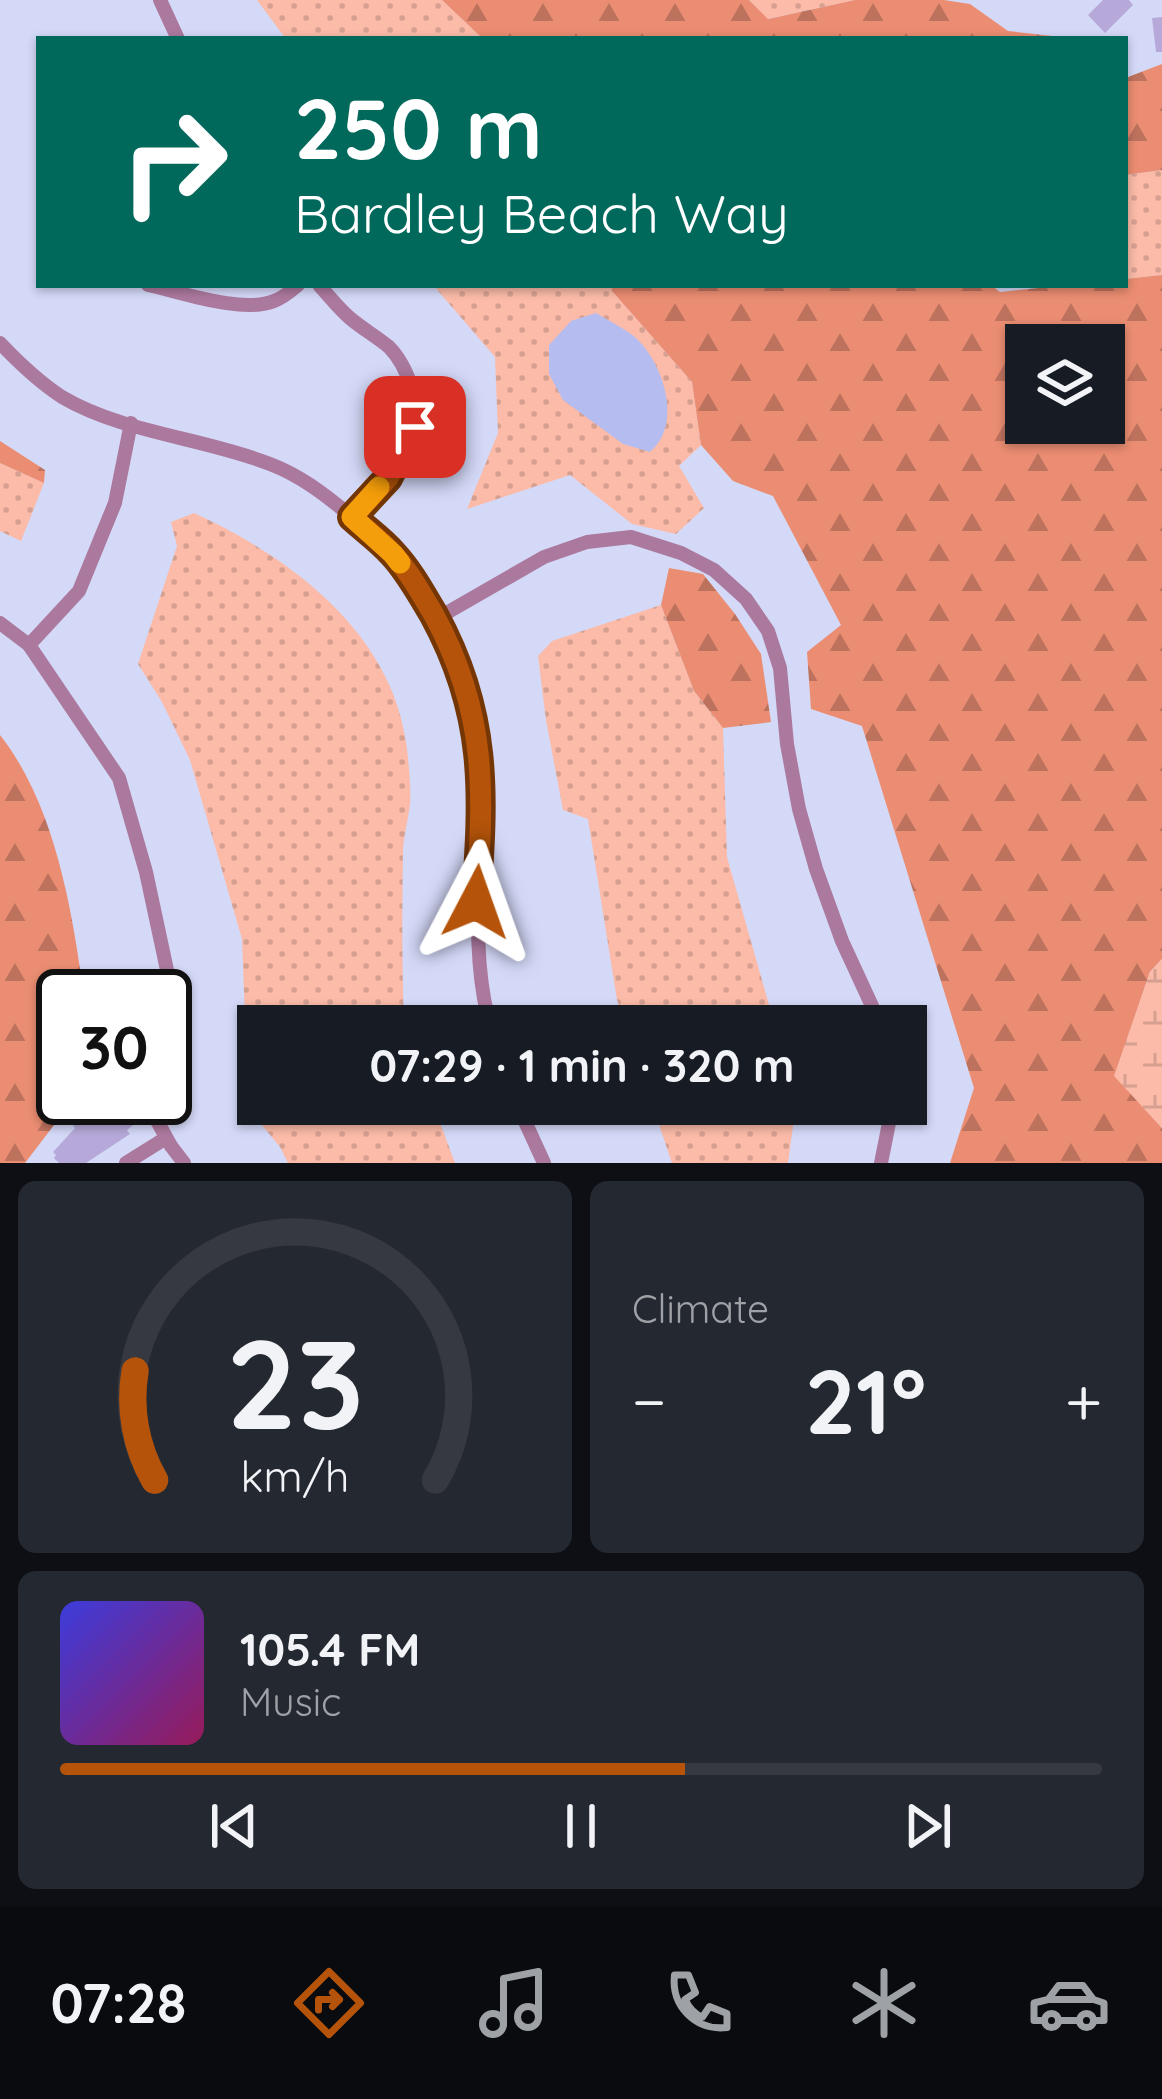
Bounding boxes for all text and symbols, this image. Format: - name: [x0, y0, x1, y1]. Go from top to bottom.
- text: 250 m: [294, 75, 543, 180]
- icon: right: [96, 84, 252, 240]
- text: Bardley Beach Way: [294, 179, 789, 247]
- map controls: [1005, 324, 1125, 444]
- button: layers: [1005, 324, 1125, 444]
- pin: [364, 376, 466, 478]
- icon: arrive: [382, 394, 448, 460]
- position arrow: [413, 839, 539, 965]
- speed limit sign: 30: [36, 969, 192, 1125]
- text: 07:29 · 1 min · 320 m: [370, 1037, 794, 1093]
- text: Climate: [632, 1284, 769, 1333]
- text: 23: [226, 1304, 364, 1460]
- text: 21°: [805, 1344, 926, 1457]
- text: −: [632, 1359, 666, 1442]
- text: +: [1065, 1359, 1102, 1442]
- text: km/h: [241, 1449, 349, 1503]
- text: 105.4 FM: [240, 1621, 420, 1677]
- text: Music: [240, 1677, 341, 1726]
- icon: previous: [201, 1793, 267, 1859]
- icon: pause: [548, 1793, 614, 1859]
- icon: next: [895, 1793, 961, 1859]
- icon: directions: [287, 1961, 371, 2045]
- icon: music: [472, 1961, 556, 2045]
- icon: phone: [657, 1961, 741, 2045]
- icon: climate: [842, 1961, 926, 2045]
- icon: car: [1027, 1961, 1111, 2045]
- text: 07:28: [51, 1969, 186, 2037]

